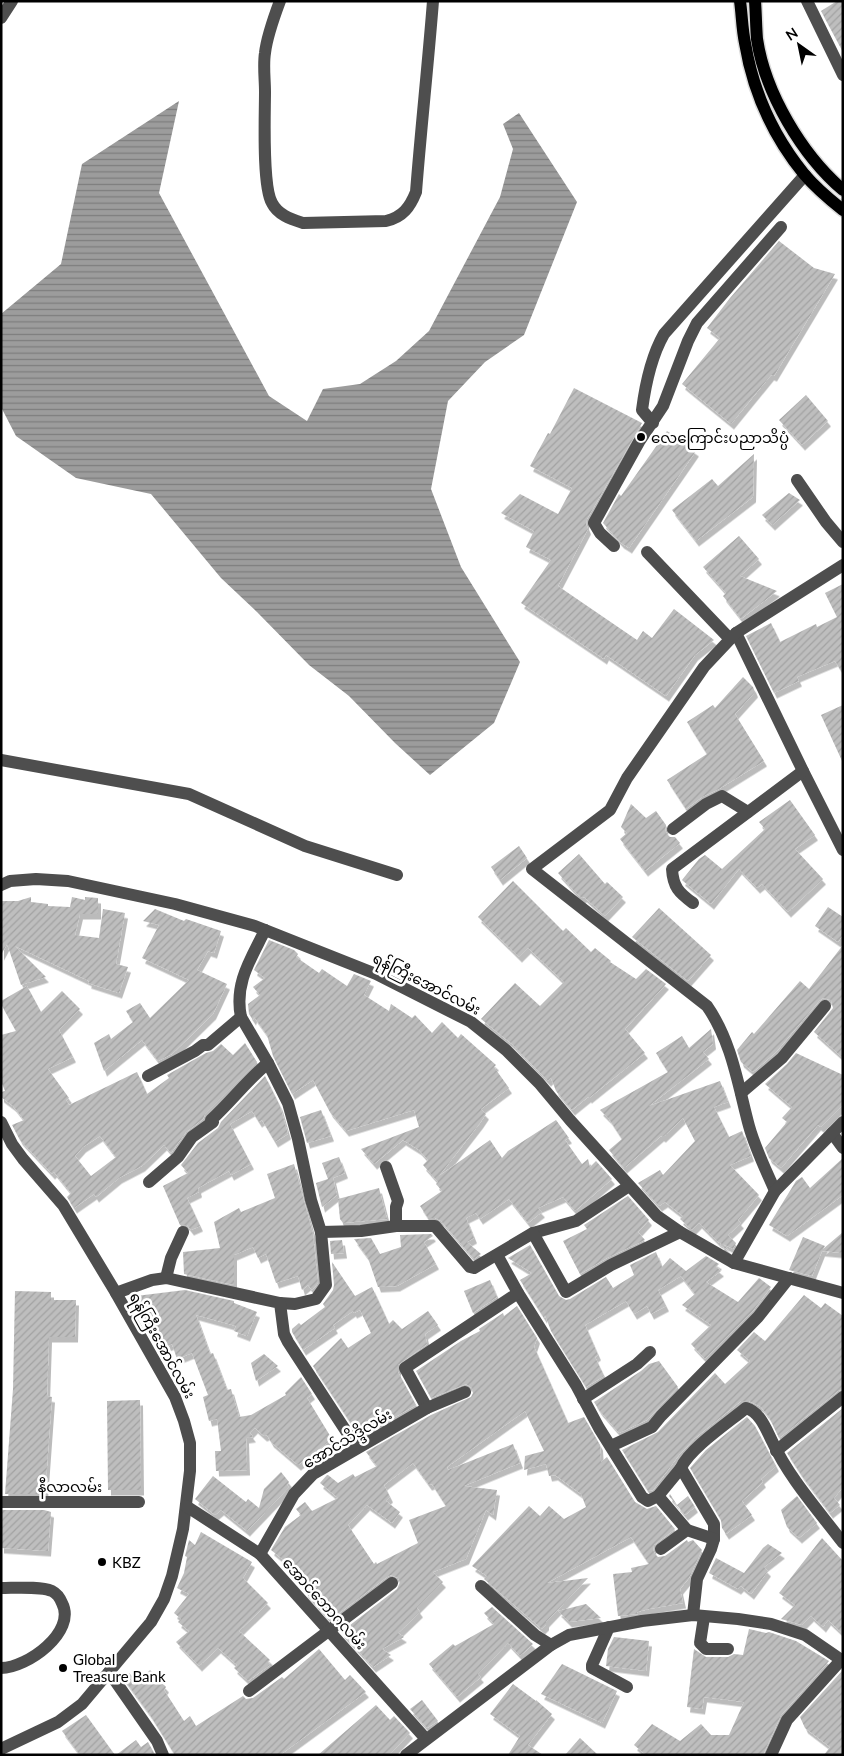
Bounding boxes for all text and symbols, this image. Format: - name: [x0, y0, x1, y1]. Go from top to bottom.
- north arrow: [774, 20, 824, 70]
- text: N: [782, 24, 801, 44]
- place label: လေကြောင်းပညာသိပ္ပံ: [651, 428, 789, 450]
- marker: လေကြောင်းပညာသိပ္ပံ: [635, 431, 647, 443]
- street label: ရန်ကြီးအောင်လမ်း: [368, 948, 484, 1021]
- street label: ရန်ကြီးအောင်လမ်း: [123, 1289, 200, 1403]
- street label: အောင်သိဒ္ဒိလမ်း: [299, 1404, 397, 1475]
- street label: နီလာလမ်း: [38, 1477, 102, 1499]
- place label: KBZ: [112, 1553, 141, 1571]
- street label: အောင်ဘောဂလမ်း: [279, 1553, 371, 1653]
- marker: KBZ: [96, 1556, 108, 1568]
- place label: Global Treasure Bank: [73, 1650, 166, 1685]
- marker: Global Treasure Bank: [57, 1662, 69, 1674]

